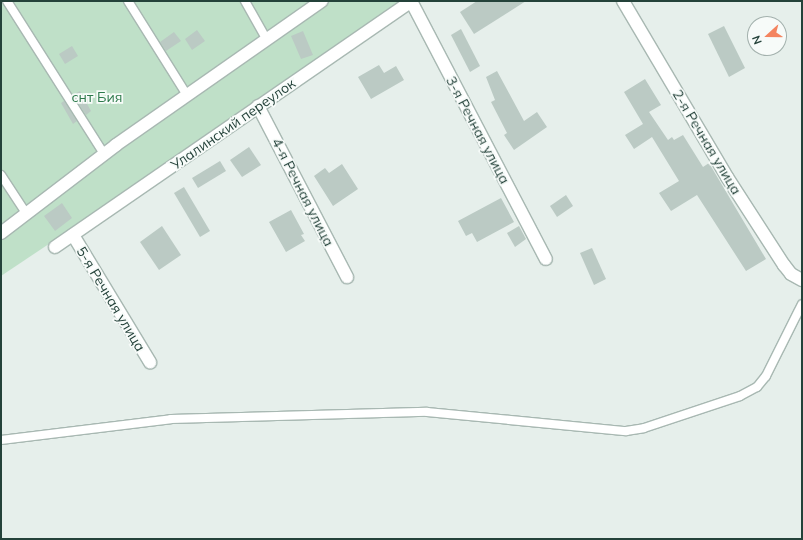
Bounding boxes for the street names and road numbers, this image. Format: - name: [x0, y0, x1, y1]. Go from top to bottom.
- street label: 3-я Речная улица: [443, 73, 513, 187]
- street label: Улалинский переулок: [168, 75, 298, 173]
- street label: 2-я Речная улица: [669, 87, 745, 197]
- street label: 4-я Речная улица: [268, 135, 338, 249]
- street label: 5-я Речная улица: [73, 244, 149, 354]

